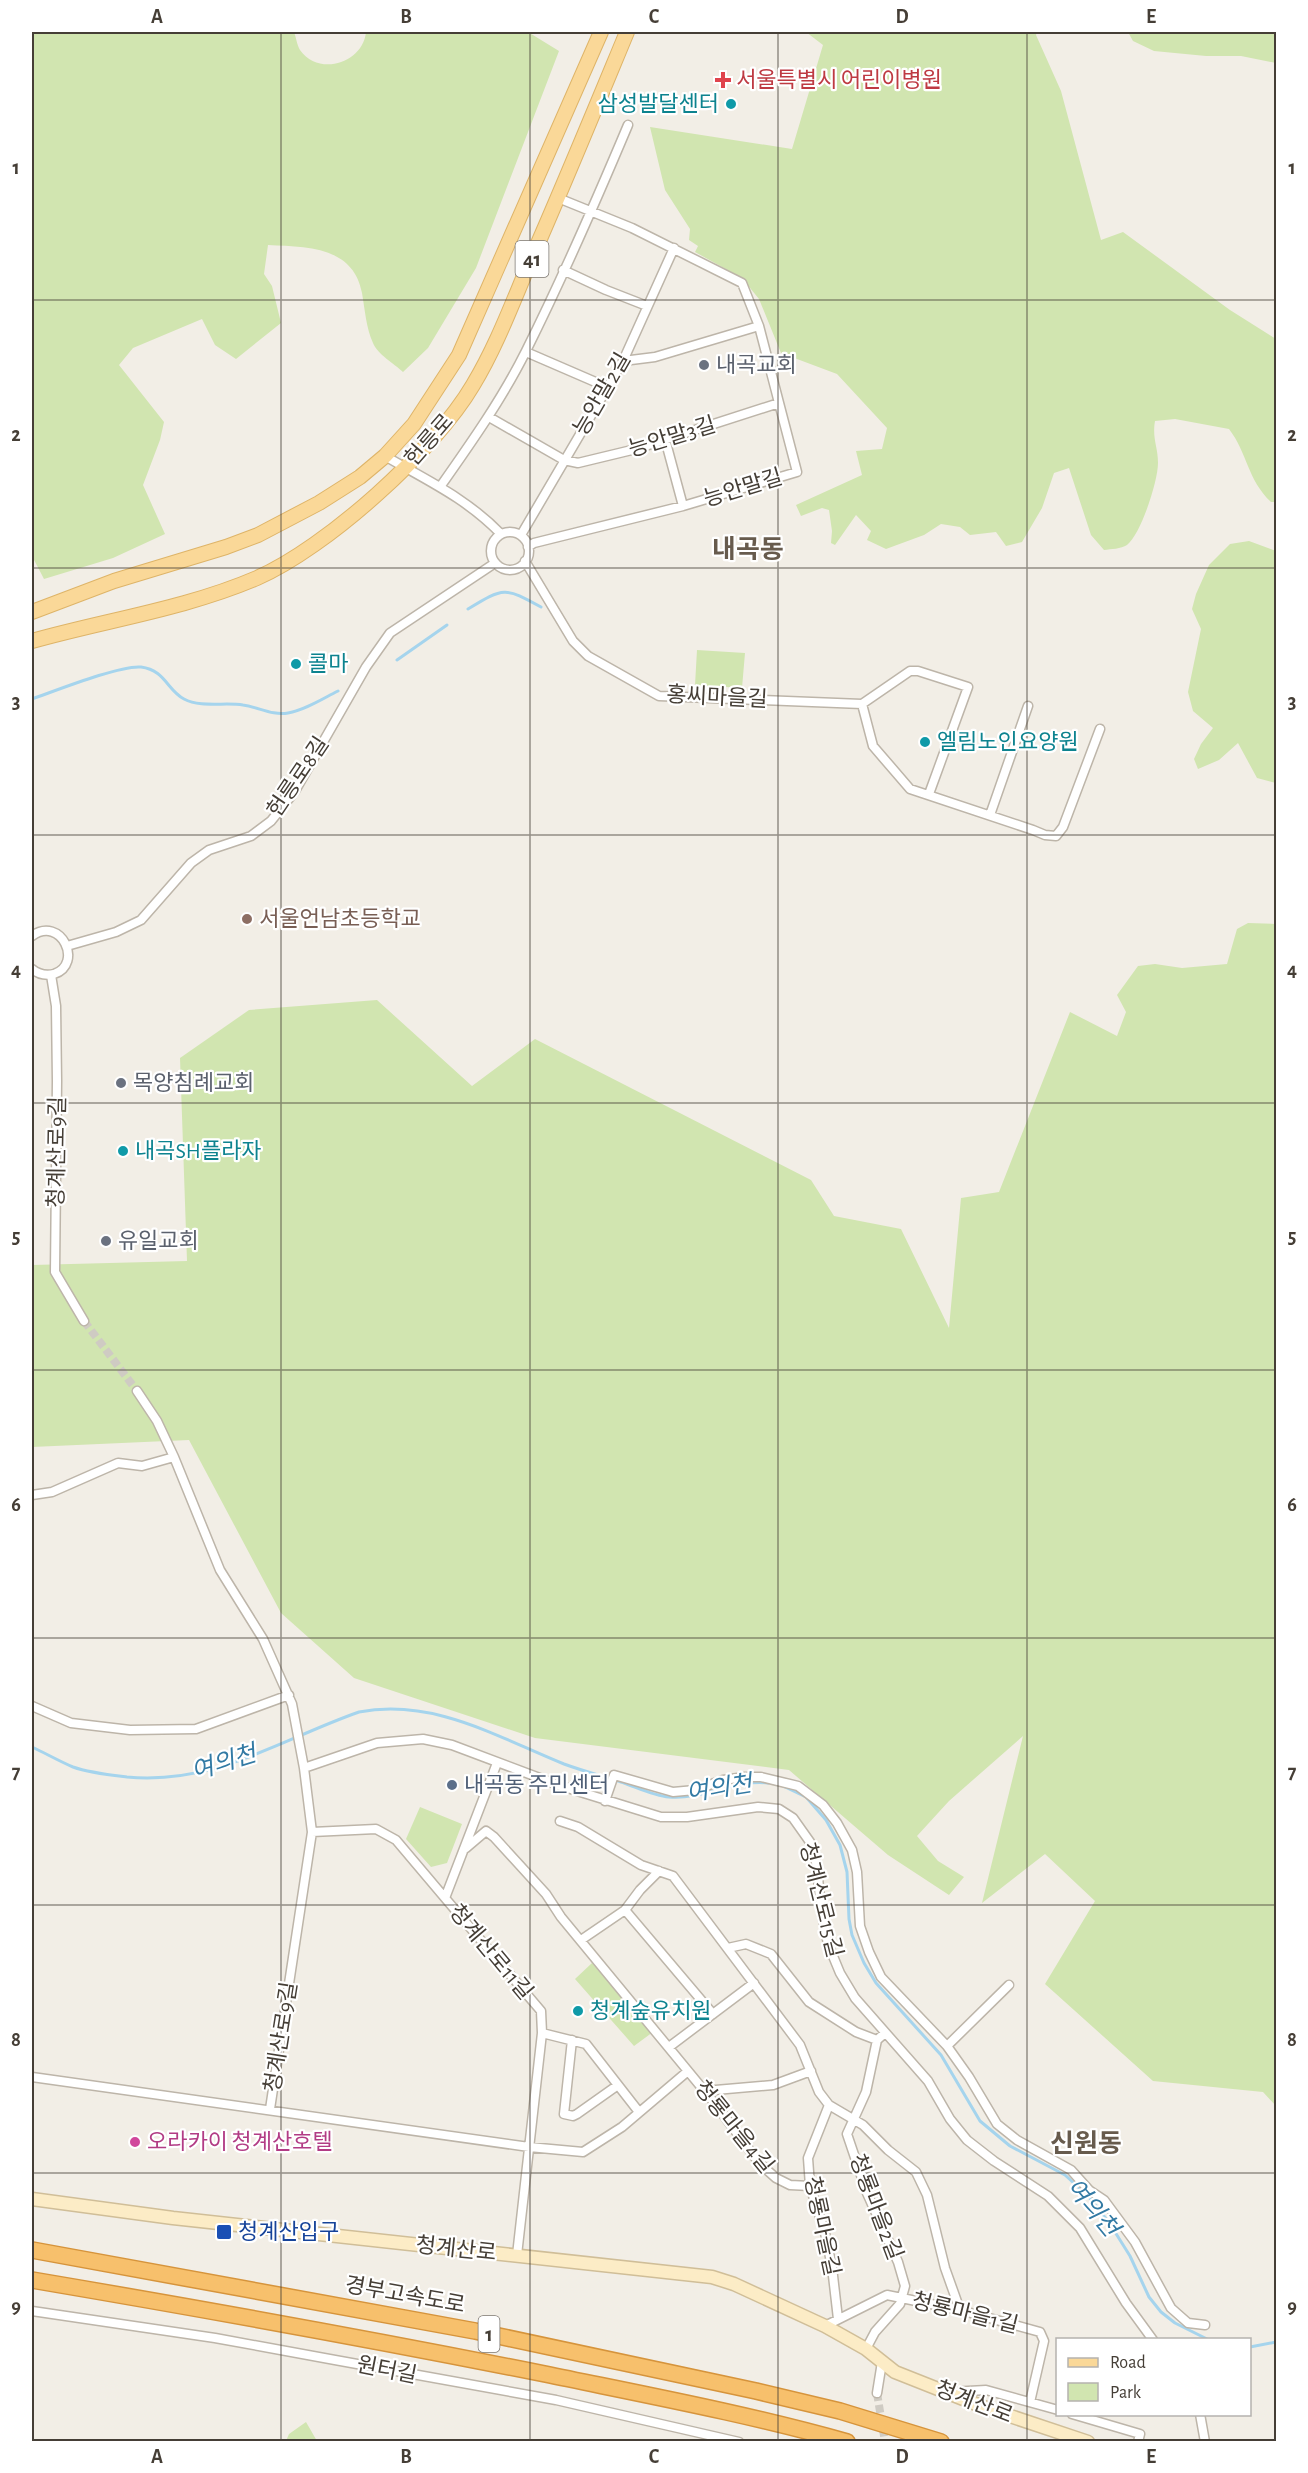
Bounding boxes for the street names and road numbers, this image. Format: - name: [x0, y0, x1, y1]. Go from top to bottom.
- road number: 41: [516, 241, 548, 277]
- street label: 능안말2길: [569, 349, 634, 439]
- street label: 헌릉로: [400, 409, 457, 470]
- street label: 능안말3길: [625, 412, 718, 461]
- street label: 능안말길: [701, 465, 785, 510]
- street label: 홍씨마을길: [666, 682, 768, 711]
- street label: 헌릉로8길: [262, 732, 333, 821]
- street label: 청계산로9길: [44, 1096, 69, 1208]
- street label: 청계산로15길: [796, 1840, 847, 1960]
- street label: 청계산로11길: [445, 1900, 538, 2004]
- street label: 청계산로9길: [260, 1980, 301, 2094]
- street label: 청룡마을4길: [690, 2076, 779, 2177]
- street label: 청룡마을2길: [846, 2151, 907, 2263]
- street label: 청룡마을길: [801, 2174, 844, 2278]
- street label: 청계산로: [415, 2233, 498, 2264]
- street label: 경부고속도로: [343, 2273, 467, 2316]
- street label: 청룡마을1길: [910, 2288, 1021, 2337]
- road number: 1: [478, 2316, 500, 2352]
- street label: 원터길: [355, 2352, 419, 2387]
- street label: 청계산로: [932, 2376, 1016, 2427]

